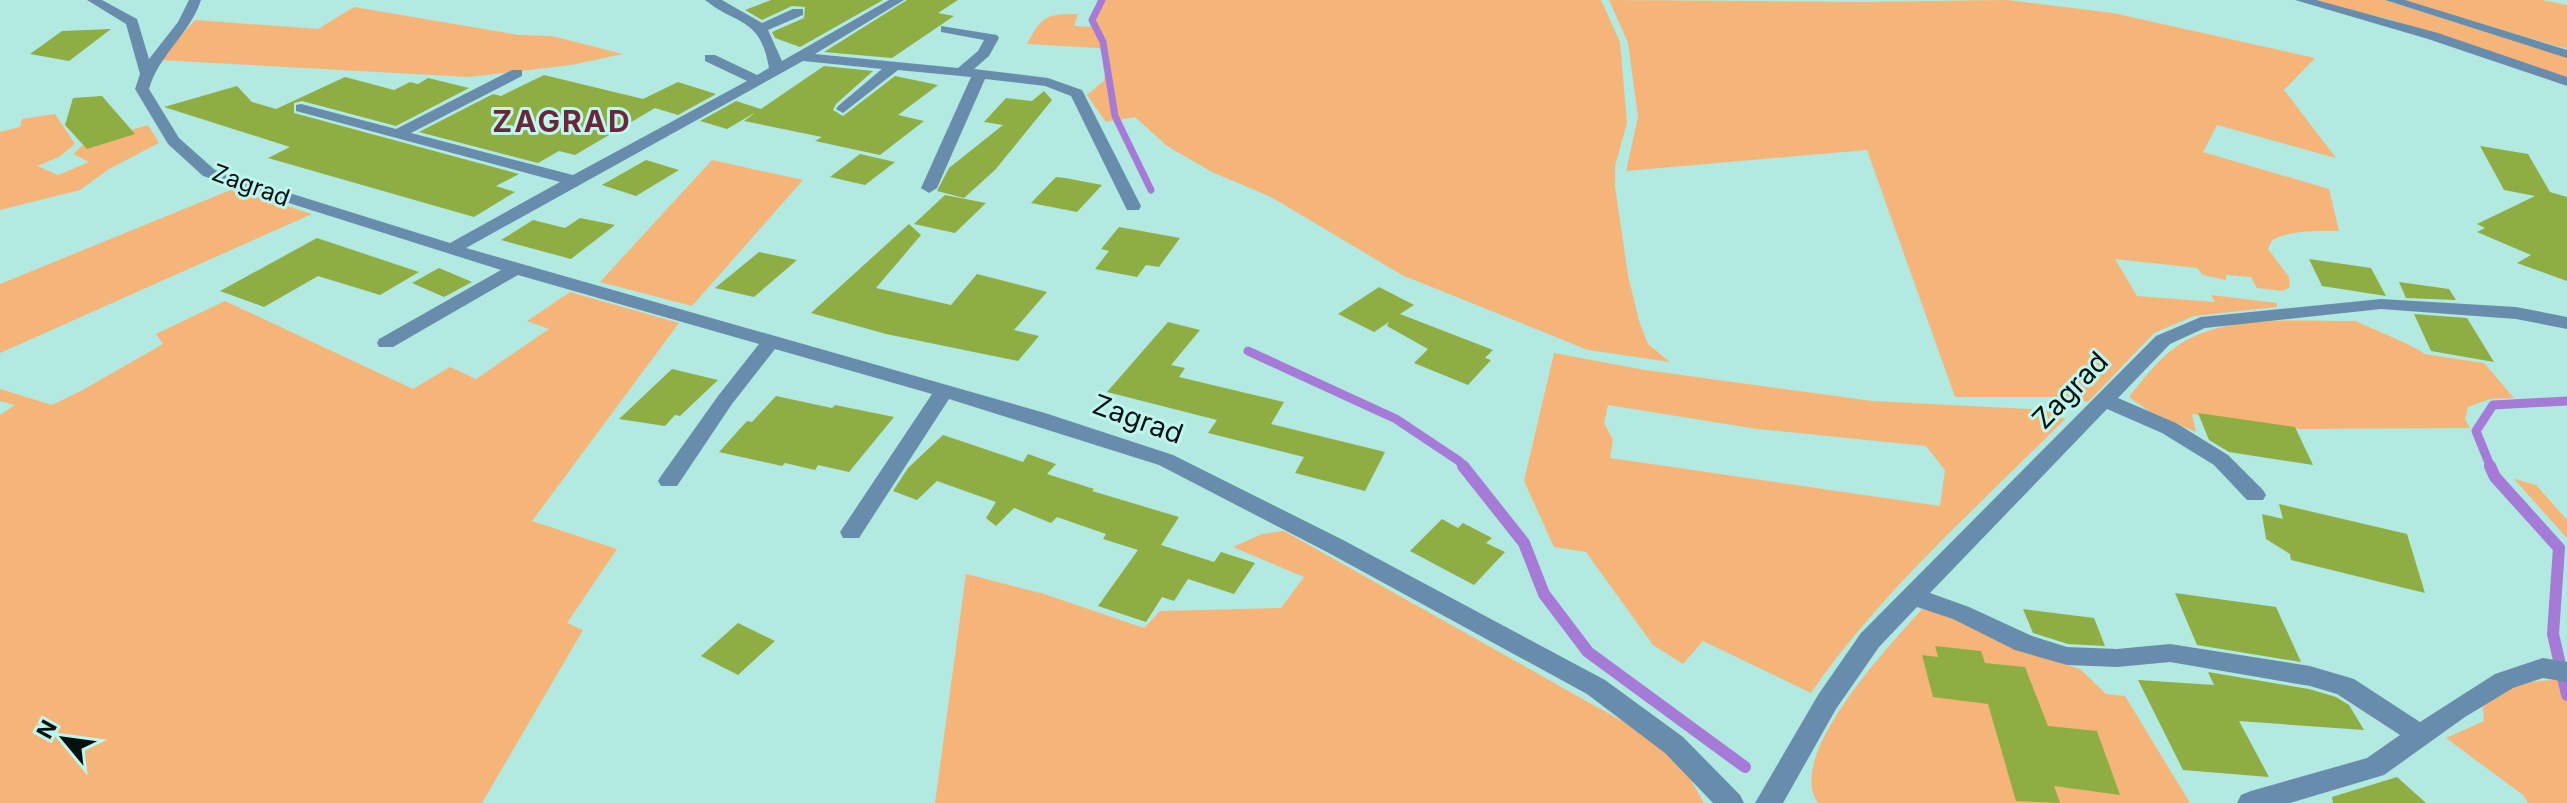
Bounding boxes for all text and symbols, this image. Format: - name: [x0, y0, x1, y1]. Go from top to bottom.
- district label: ZAGRAD: [492, 103, 632, 139]
- street label: Zagrad: [208, 158, 294, 212]
- street label: Zagrad: [2025, 344, 2115, 436]
- street label: Zagrad: [1088, 387, 1188, 451]
- north arrow: [24, 699, 104, 779]
- text: N: [31, 716, 62, 743]

